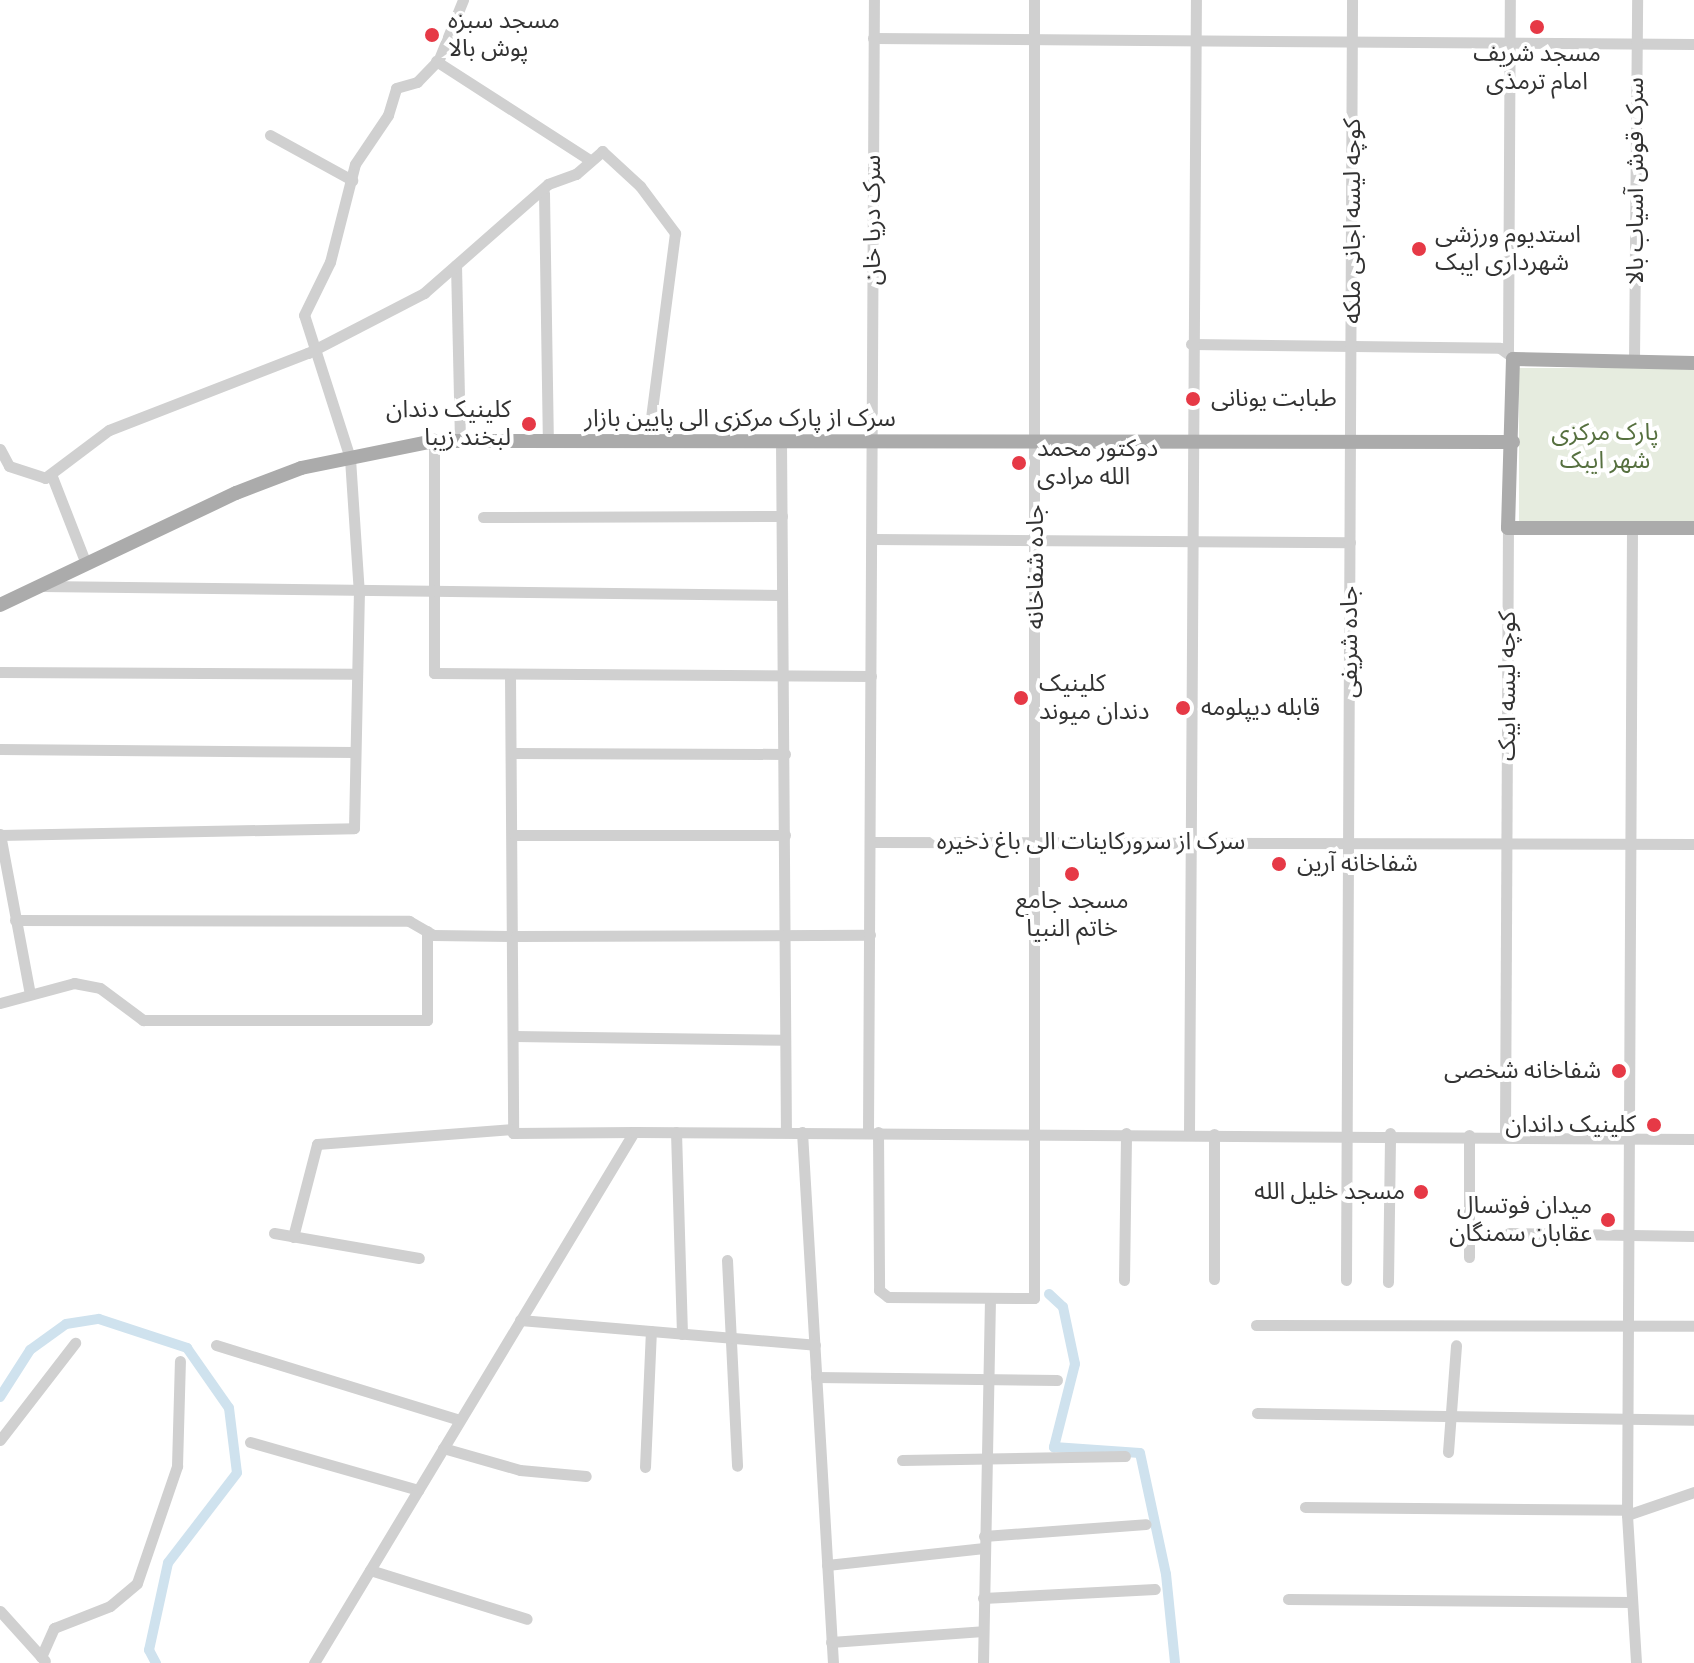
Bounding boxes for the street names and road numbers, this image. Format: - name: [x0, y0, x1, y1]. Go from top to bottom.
- street label: سرک قوش آسیاب بالا: [1622, 77, 1650, 285]
- street label: کوچه لیسه اجانی ملکه: [1339, 118, 1367, 324]
- street label: سرک دریا خان: [859, 155, 887, 285]
- street label: سرک از پارک مرکزی الی پایین بازار: [584, 405, 896, 433]
- street label: جاده شفاخانه: [1022, 505, 1050, 629]
- street label: جاده شریفی: [1336, 586, 1364, 698]
- street label: کوچه لیسه ایبک: [1494, 611, 1522, 761]
- street label: سرک از سرورکاینات الی باغ ذخیره: [937, 828, 1245, 856]

